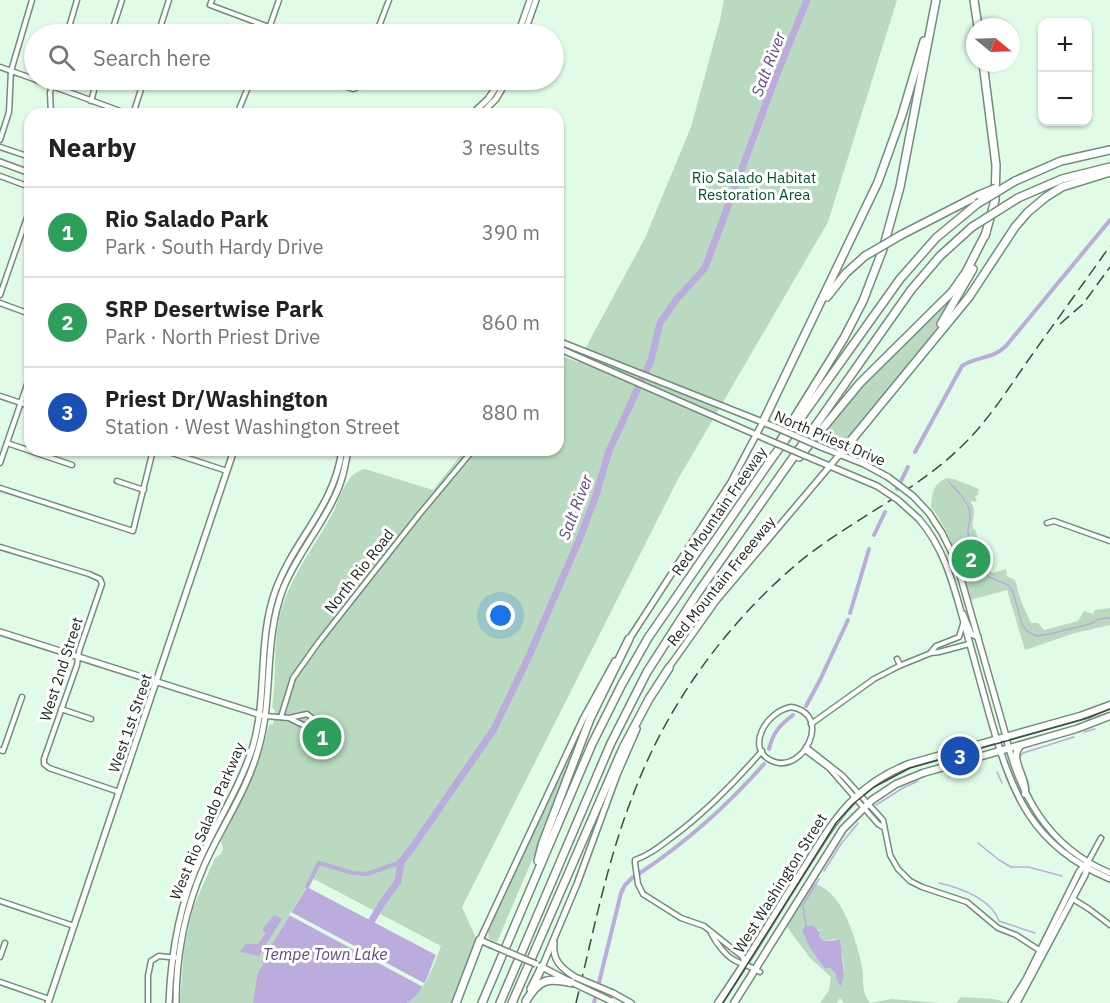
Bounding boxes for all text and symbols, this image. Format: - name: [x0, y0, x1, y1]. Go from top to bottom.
- north arrow: [966, 18, 1020, 72]
- map controls: [1038, 18, 1092, 126]
- button: +: [1038, 18, 1092, 72]
- search box: [24, 24, 564, 90]
- water label: Salt River: [747, 28, 790, 99]
- icon: search: [45, 41, 78, 74]
- text: Search here: [93, 43, 211, 72]
- button: −: [1038, 72, 1092, 126]
- text: Nearby: [48, 130, 136, 164]
- text: 3 results: [462, 134, 540, 161]
- park label: Rio Salado Habitat Restoration Area: [692, 168, 816, 204]
- text: Rio Salado Park: [105, 204, 268, 233]
- text: 1: [62, 219, 74, 246]
- text: 390 m: [482, 219, 540, 246]
- text: Park · South Hardy Drive: [105, 233, 323, 260]
- text: SRP Desertwise Park: [105, 294, 323, 323]
- text: 2: [62, 309, 74, 336]
- text: 860 m: [482, 309, 540, 336]
- text: Park · North Priest Drive: [105, 323, 320, 350]
- text: Priest Dr/Washington: [105, 384, 328, 413]
- text: 3: [62, 399, 74, 426]
- text: 880 m: [482, 399, 540, 426]
- street label: North Priest Drive: [771, 406, 889, 470]
- text: Station · West Washington Street: [105, 413, 400, 440]
- street label: Red Mountain Freeway: [667, 442, 771, 579]
- water label: Salt River: [554, 471, 597, 542]
- street label: Red Mountain Freeeway: [663, 512, 780, 650]
- street label: North Rio Road: [320, 525, 398, 617]
- pin: 2: [952, 536, 990, 582]
- your location: [486, 601, 515, 630]
- street label: West 2nd Street: [35, 615, 87, 723]
- street label: West 1st Street: [104, 671, 156, 775]
- pin: 1: [302, 714, 342, 760]
- pin: 3: [940, 734, 980, 778]
- street label: West Rio Salado Parkway: [165, 739, 249, 903]
- street label: West Washington Street: [729, 810, 831, 956]
- water label: Tempe Town Lake: [263, 944, 387, 964]

